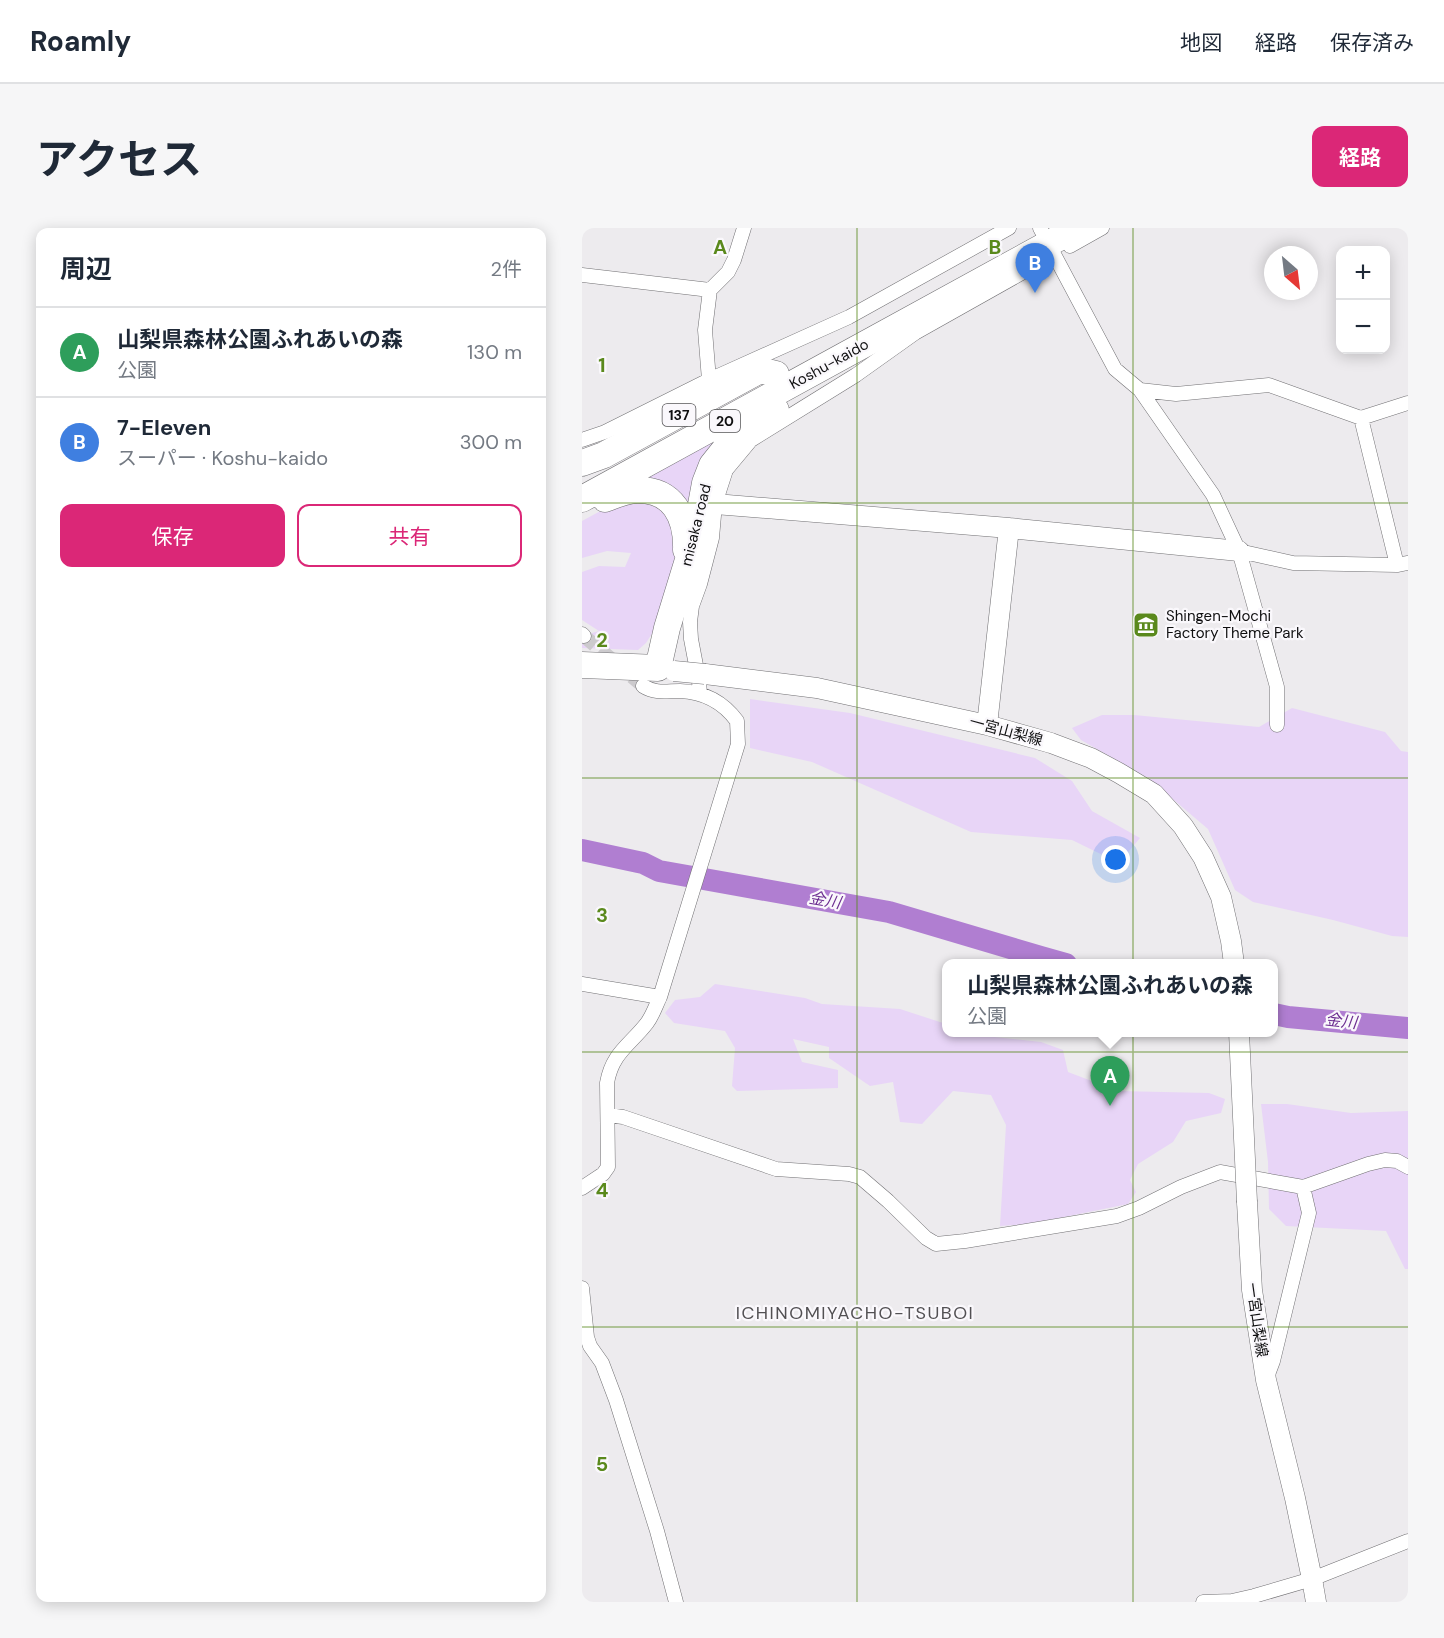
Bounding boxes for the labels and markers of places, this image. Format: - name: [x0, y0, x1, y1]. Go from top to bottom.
- pin: B: [1016, 244, 1054, 293]
- place label: Shingen-Mochi Factory Theme Park: [1166, 606, 1304, 643]
- museum icon: Shingen-Mochi Factory Theme Park: [1131, 610, 1161, 640]
- pin: A: [1090, 1056, 1130, 1106]

